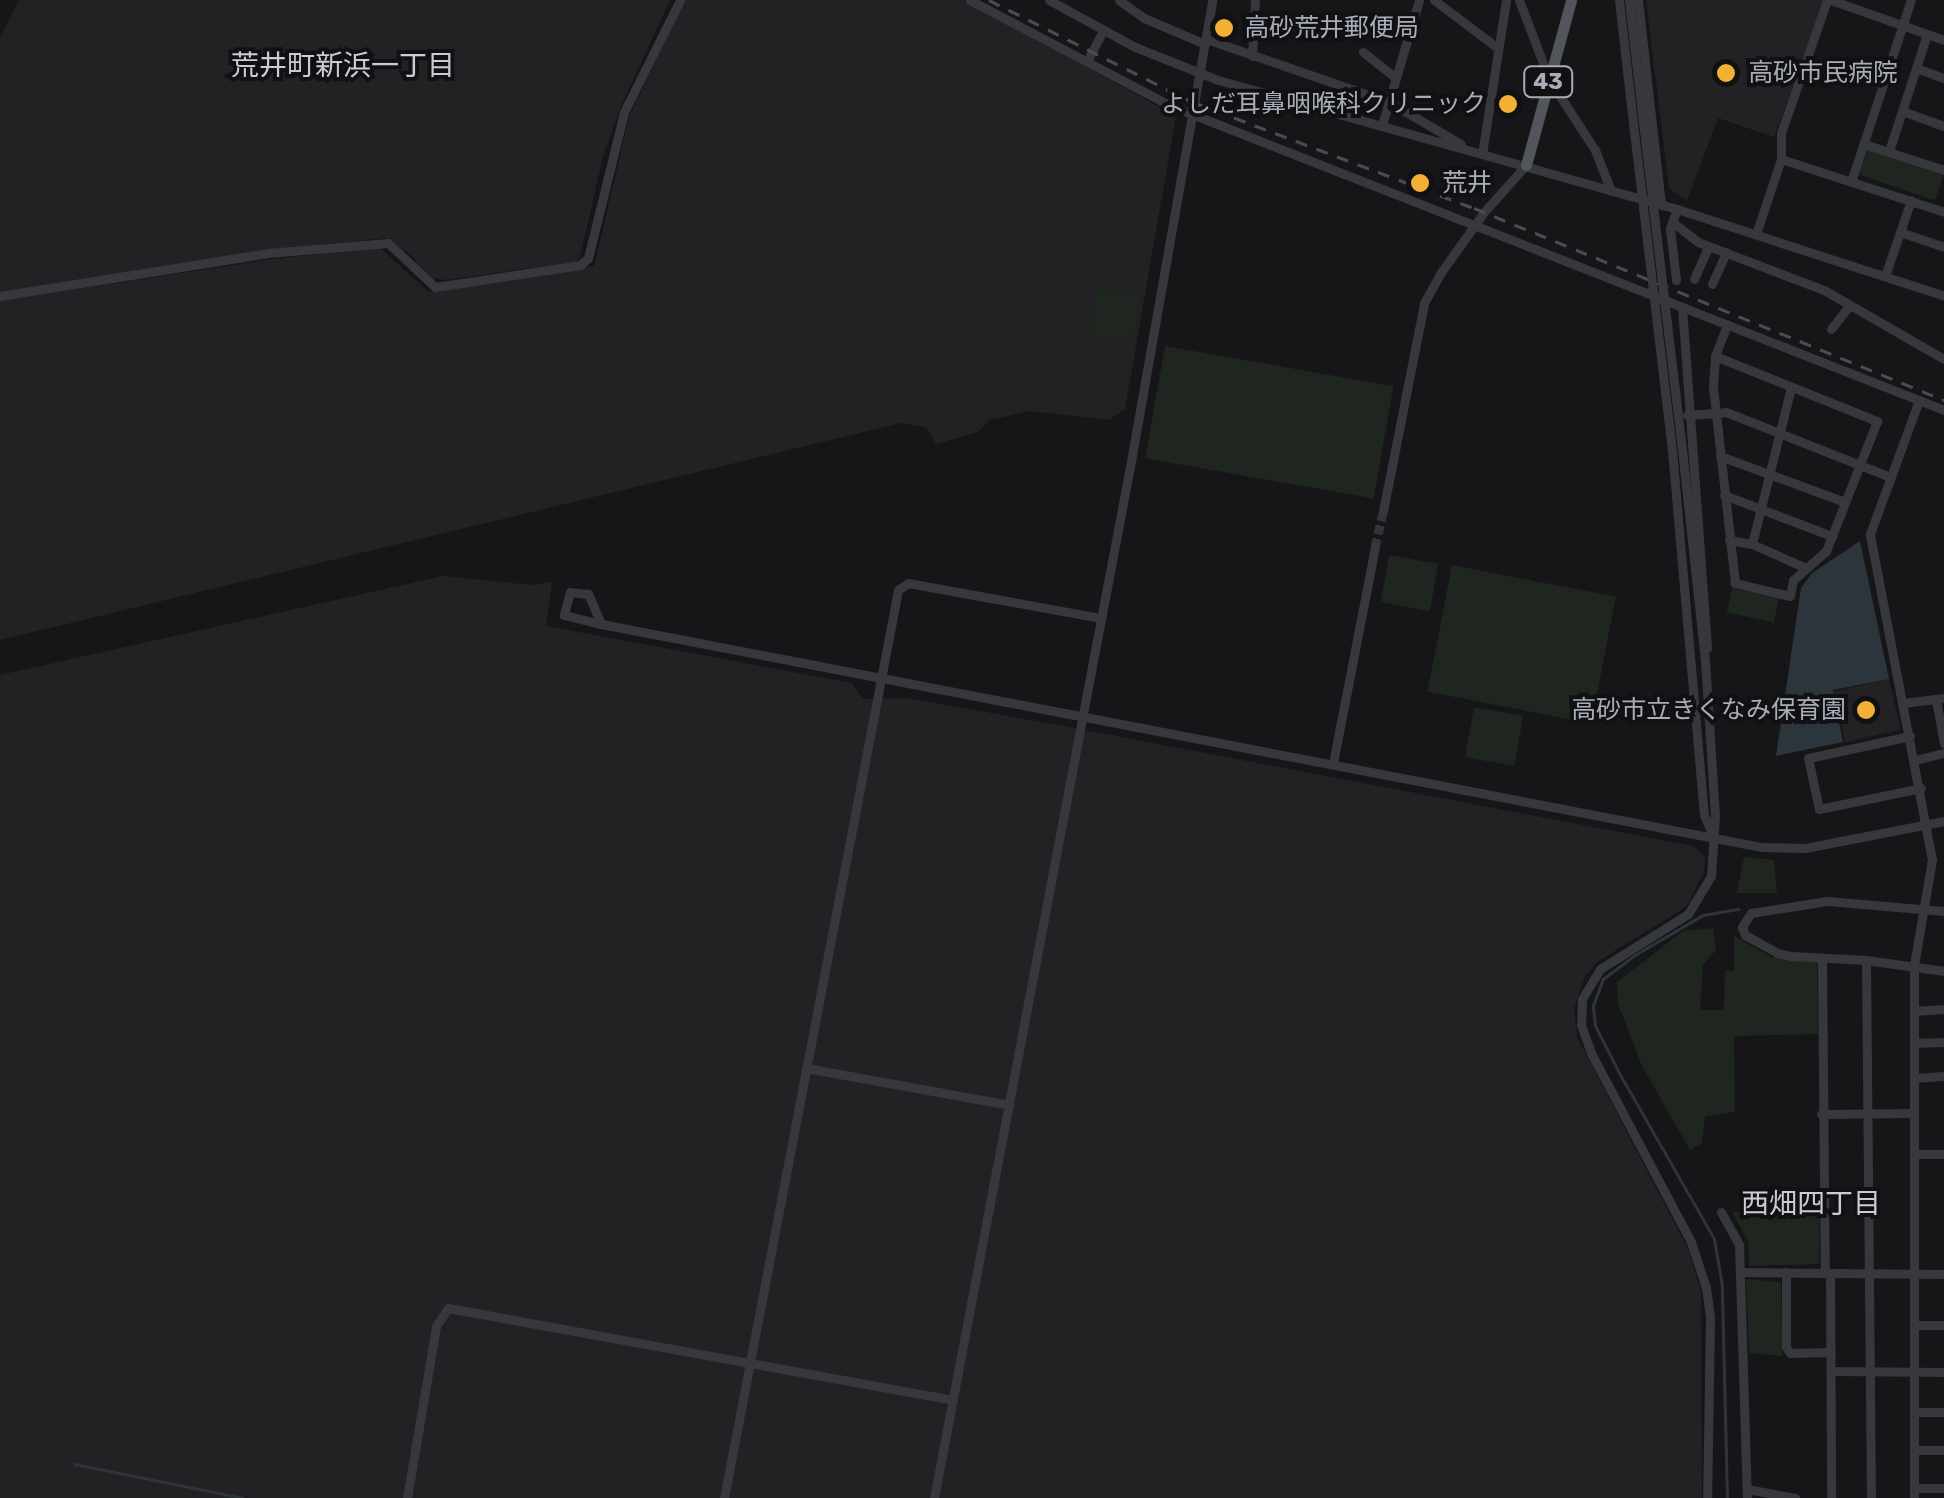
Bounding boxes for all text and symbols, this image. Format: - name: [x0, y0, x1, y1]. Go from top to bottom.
- place label: 高砂荒井郵便局: [1244, 13, 1419, 43]
- marker: 高砂荒井郵便局: [1213, 17, 1235, 39]
- district label: 荒井町新浜一丁目: [231, 49, 455, 83]
- place label: 高砂市民病院: [1748, 58, 1898, 88]
- marker: 高砂市民病院: [1713, 60, 1739, 86]
- road number: 43: [1523, 65, 1573, 99]
- place label: よしだ耳鼻咽喉科クリニック: [1161, 89, 1486, 119]
- marker: よしだ耳鼻咽喉科クリニック: [1495, 91, 1521, 117]
- place label: 荒井: [1442, 168, 1492, 198]
- marker: 荒井: [1407, 170, 1433, 196]
- place label: 高砂市立きくなみ保育園: [1571, 695, 1846, 725]
- marker: 高砂市立きくなみ保育園: [1855, 699, 1877, 721]
- district label: 西畑四丁目: [1741, 1187, 1881, 1221]

